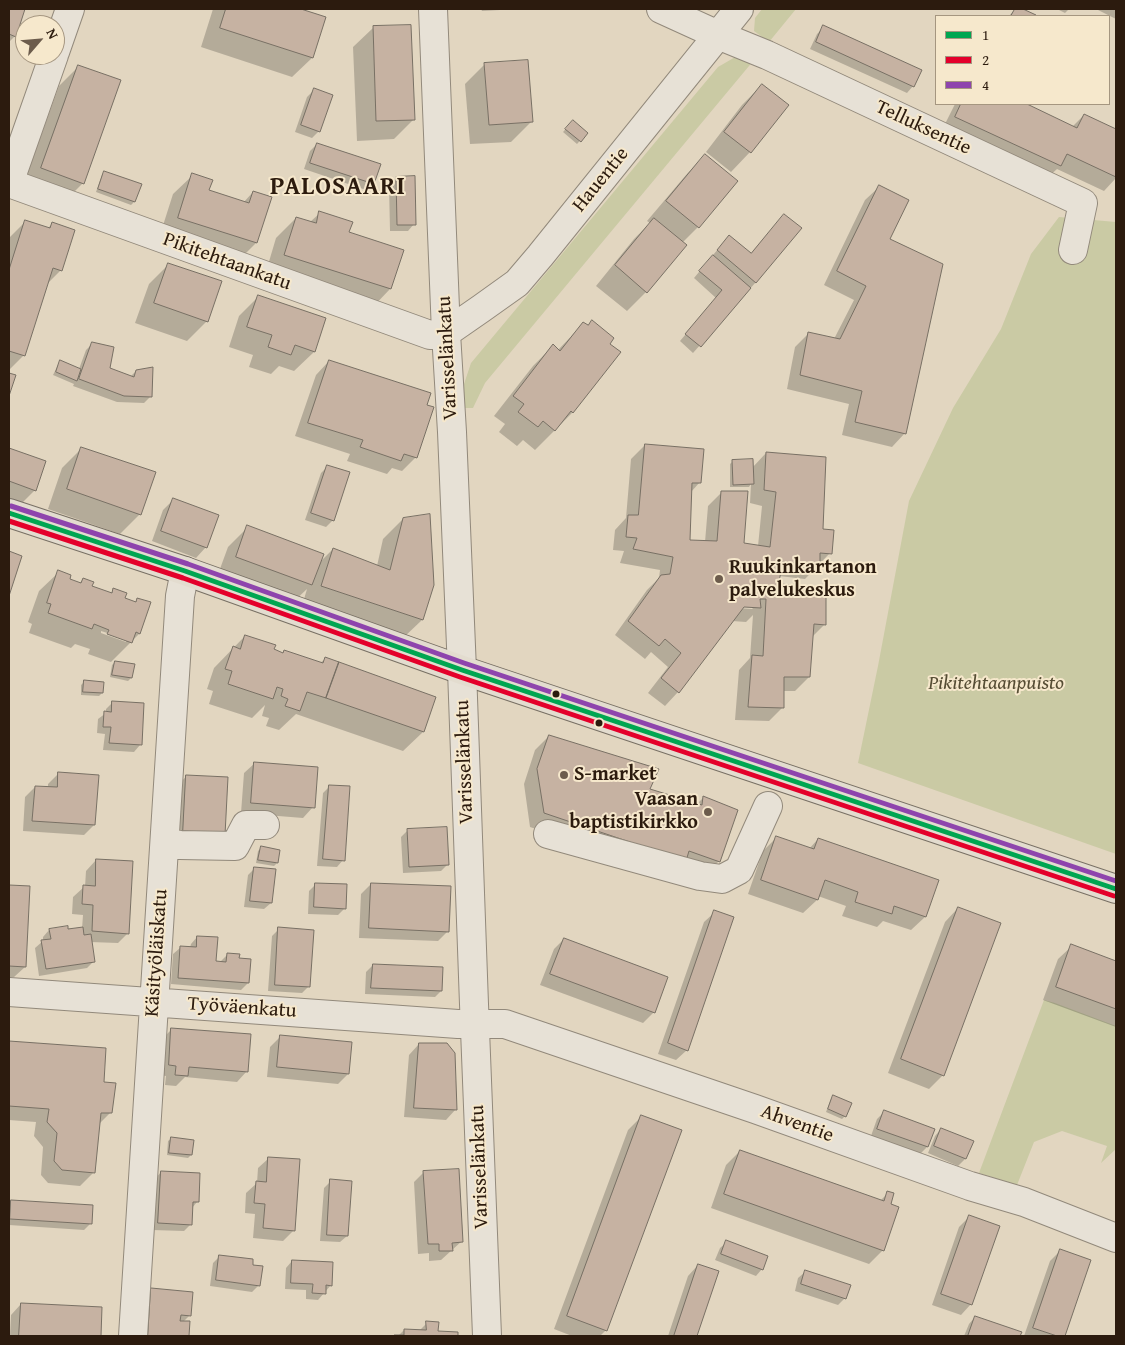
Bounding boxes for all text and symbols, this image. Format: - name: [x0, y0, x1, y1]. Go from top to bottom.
- north arrow: [15, 15, 65, 65]
- legend: [935, 15, 1110, 105]
- text: 1: [982, 24, 989, 45]
- text: N: [41, 25, 64, 42]
- text: 2: [982, 49, 989, 70]
- text: 4: [982, 74, 989, 95]
- street label: Telluksentie: [871, 95, 975, 161]
- street label: Hauentie: [568, 143, 634, 217]
- district label: PALOSAARI: [269, 173, 407, 203]
- street label: Pikitehtaankatu: [160, 228, 294, 296]
- street label: Varisselänkatu: [433, 295, 463, 421]
- place label: Ruukinkartanon palvelukeskus: [729, 556, 877, 603]
- marker: Ruukinkartanon palvelukeskus: [713, 573, 725, 585]
- park label: Pikitehtaanpuisto: [928, 672, 1064, 696]
- unlabelled marker: [551, 689, 561, 699]
- street label: Varisselänkatu: [451, 699, 479, 825]
- unlabelled marker: [594, 718, 604, 728]
- place label: S-market: [574, 763, 657, 787]
- marker: S-market: [558, 769, 570, 781]
- place label: Vaasan baptistikirkko: [570, 788, 698, 835]
- marker: Vaasan baptistikirkko: [702, 806, 714, 818]
- street label: Käsityöläiskatu: [141, 888, 173, 1018]
- street label: Työväenkatu: [187, 992, 297, 1024]
- street label: Ahventie: [757, 1100, 837, 1148]
- street label: Varisselänkatu: [466, 1104, 494, 1230]

